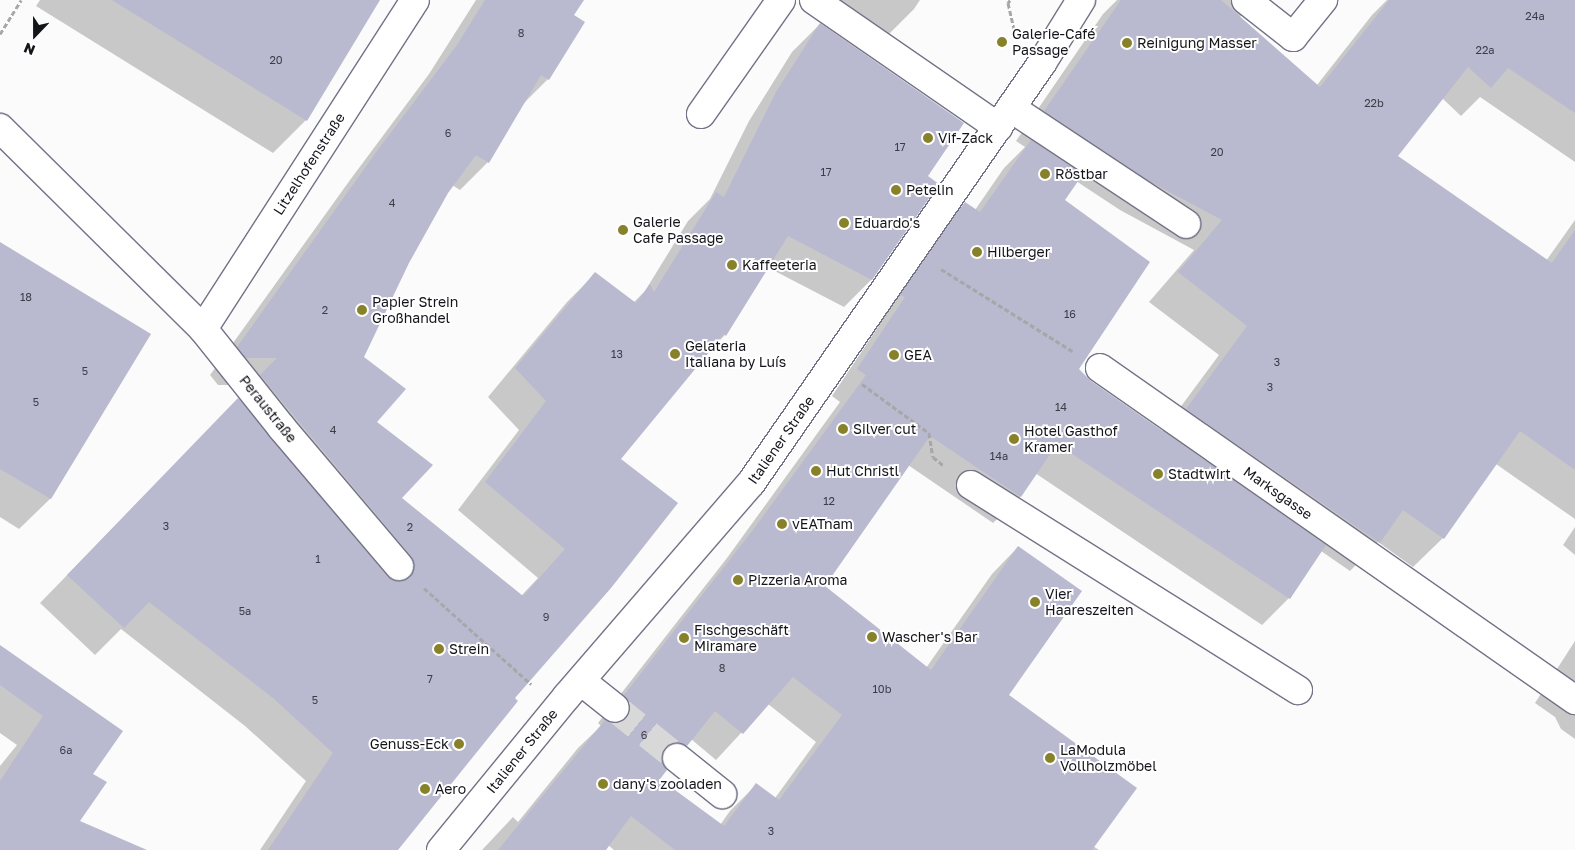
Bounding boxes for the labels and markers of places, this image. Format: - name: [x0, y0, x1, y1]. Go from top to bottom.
- place label: Galerie-Café Passage: [1012, 26, 1095, 58]
- place label: Reinigung Masser: [1137, 35, 1257, 51]
- marker: Galerie-Café Passage: [996, 36, 1008, 48]
- marker: Reinigung Masser: [1121, 37, 1133, 49]
- place label: Vif-Zack: [938, 130, 993, 146]
- marker: Vif-Zack: [922, 132, 934, 144]
- place label: Röstbar: [1055, 166, 1108, 182]
- marker: Röstbar: [1039, 168, 1051, 180]
- place label: Petelin: [906, 182, 954, 198]
- marker: Petelin: [890, 184, 902, 196]
- place label: Galerie Cafe Passage: [633, 214, 723, 246]
- place label: Eduardo's: [854, 215, 920, 231]
- marker: Eduardo's: [838, 217, 850, 229]
- marker: Galerie Cafe Passage: [617, 224, 629, 236]
- place label: Hilberger: [987, 244, 1050, 260]
- marker: Hilberger: [971, 246, 983, 258]
- place label: Kaffeeteria: [742, 257, 817, 273]
- marker: Kaffeeteria: [726, 259, 738, 271]
- place label: Papier Strein Großhandel: [372, 294, 458, 326]
- marker: Papier Strein Großhandel: [356, 304, 368, 316]
- place label: Gelateria Italiana by Luís: [685, 338, 786, 371]
- place label: GEA: [904, 347, 932, 363]
- marker: Gelateria Italiana by Luís: [669, 348, 681, 360]
- marker: GEA: [888, 349, 900, 361]
- place label: Silver cut: [853, 421, 916, 437]
- marker: Silver cut: [837, 423, 849, 435]
- place label: Hotel Gasthof Kramer: [1024, 423, 1118, 456]
- marker: Hotel Gasthof Kramer: [1008, 433, 1020, 445]
- place label: Hut Christl: [826, 463, 899, 479]
- marker: Hut Christl: [810, 465, 822, 477]
- place label: Stadtwirt: [1168, 466, 1231, 482]
- marker: Stadtwirt: [1152, 468, 1164, 480]
- place label: vEATnam: [792, 516, 853, 532]
- marker: vEATnam: [776, 518, 788, 530]
- place label: Pizzeria Aroma: [748, 572, 847, 588]
- marker: Pizzeria Aroma: [732, 574, 744, 586]
- place label: Vier Haareszeiten: [1045, 586, 1134, 618]
- marker: Vier Haareszeiten: [1029, 596, 1041, 608]
- place label: Fischgeschäft Miramare: [694, 622, 789, 654]
- place label: Wascher's Bar: [882, 629, 977, 645]
- marker: Wascher's Bar: [866, 631, 878, 643]
- marker: Fischgeschäft Miramare: [678, 632, 690, 644]
- place label: Strein: [449, 641, 489, 657]
- marker: Strein: [433, 643, 445, 655]
- place label: Genuss-Eck: [370, 736, 449, 752]
- marker: Genuss-Eck: [453, 738, 465, 750]
- place label: LaModula Vollholzmöbel: [1060, 742, 1157, 774]
- marker: LaModula Vollholzmöbel: [1044, 752, 1056, 764]
- place label: dany's zooladen: [613, 776, 722, 792]
- marker: dany's zooladen: [597, 778, 609, 790]
- place label: Aero: [435, 781, 466, 797]
- marker: Aero: [419, 783, 431, 795]

